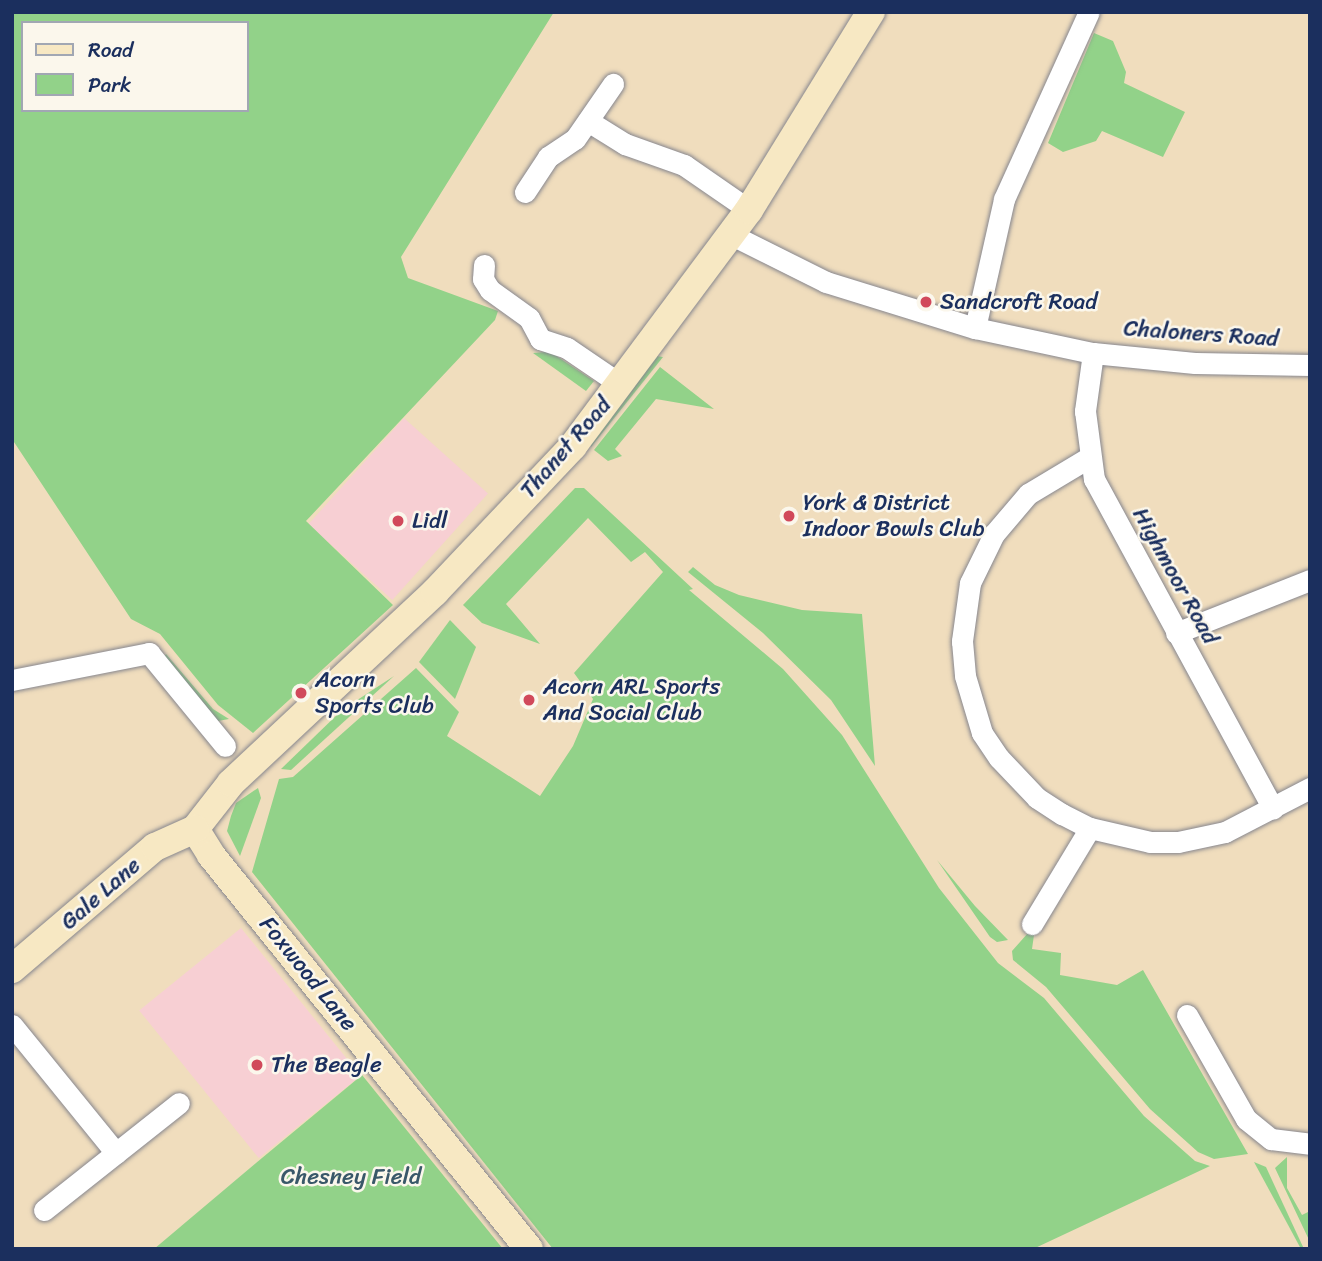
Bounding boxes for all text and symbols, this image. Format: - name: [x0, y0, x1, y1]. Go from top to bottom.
- legend: [21, 21, 248, 112]
- text: Road: [88, 31, 133, 69]
- text: Park: [88, 66, 131, 104]
- place label: Sandcroft Road: [940, 288, 1098, 316]
- marker: Sandcroft Road: [918, 294, 934, 310]
- street label: Chaloners Road: [1123, 315, 1279, 353]
- street label: Thanet Road: [515, 392, 617, 504]
- place label: York & District Indoor Bowls Club: [803, 489, 985, 543]
- street label: Highmoor Road: [1126, 503, 1224, 649]
- place label: Lidl: [412, 507, 448, 535]
- marker: York & District Indoor Bowls Club: [781, 508, 797, 524]
- marker: Lidl: [390, 513, 406, 529]
- place label: Acorn Sports Club: [315, 666, 434, 720]
- place label: Acorn ARL Sports And Social Club: [543, 673, 722, 727]
- marker: Acorn Sports Club: [293, 685, 309, 701]
- marker: Acorn ARL Sports And Social Club: [521, 692, 537, 708]
- street label: Gale Lane: [55, 852, 147, 936]
- street label: Foxwood Lane: [253, 911, 363, 1037]
- place label: The Beagle: [271, 1051, 381, 1079]
- marker: The Beagle: [249, 1057, 265, 1073]
- park label: Chesney Field: [281, 1163, 421, 1191]

